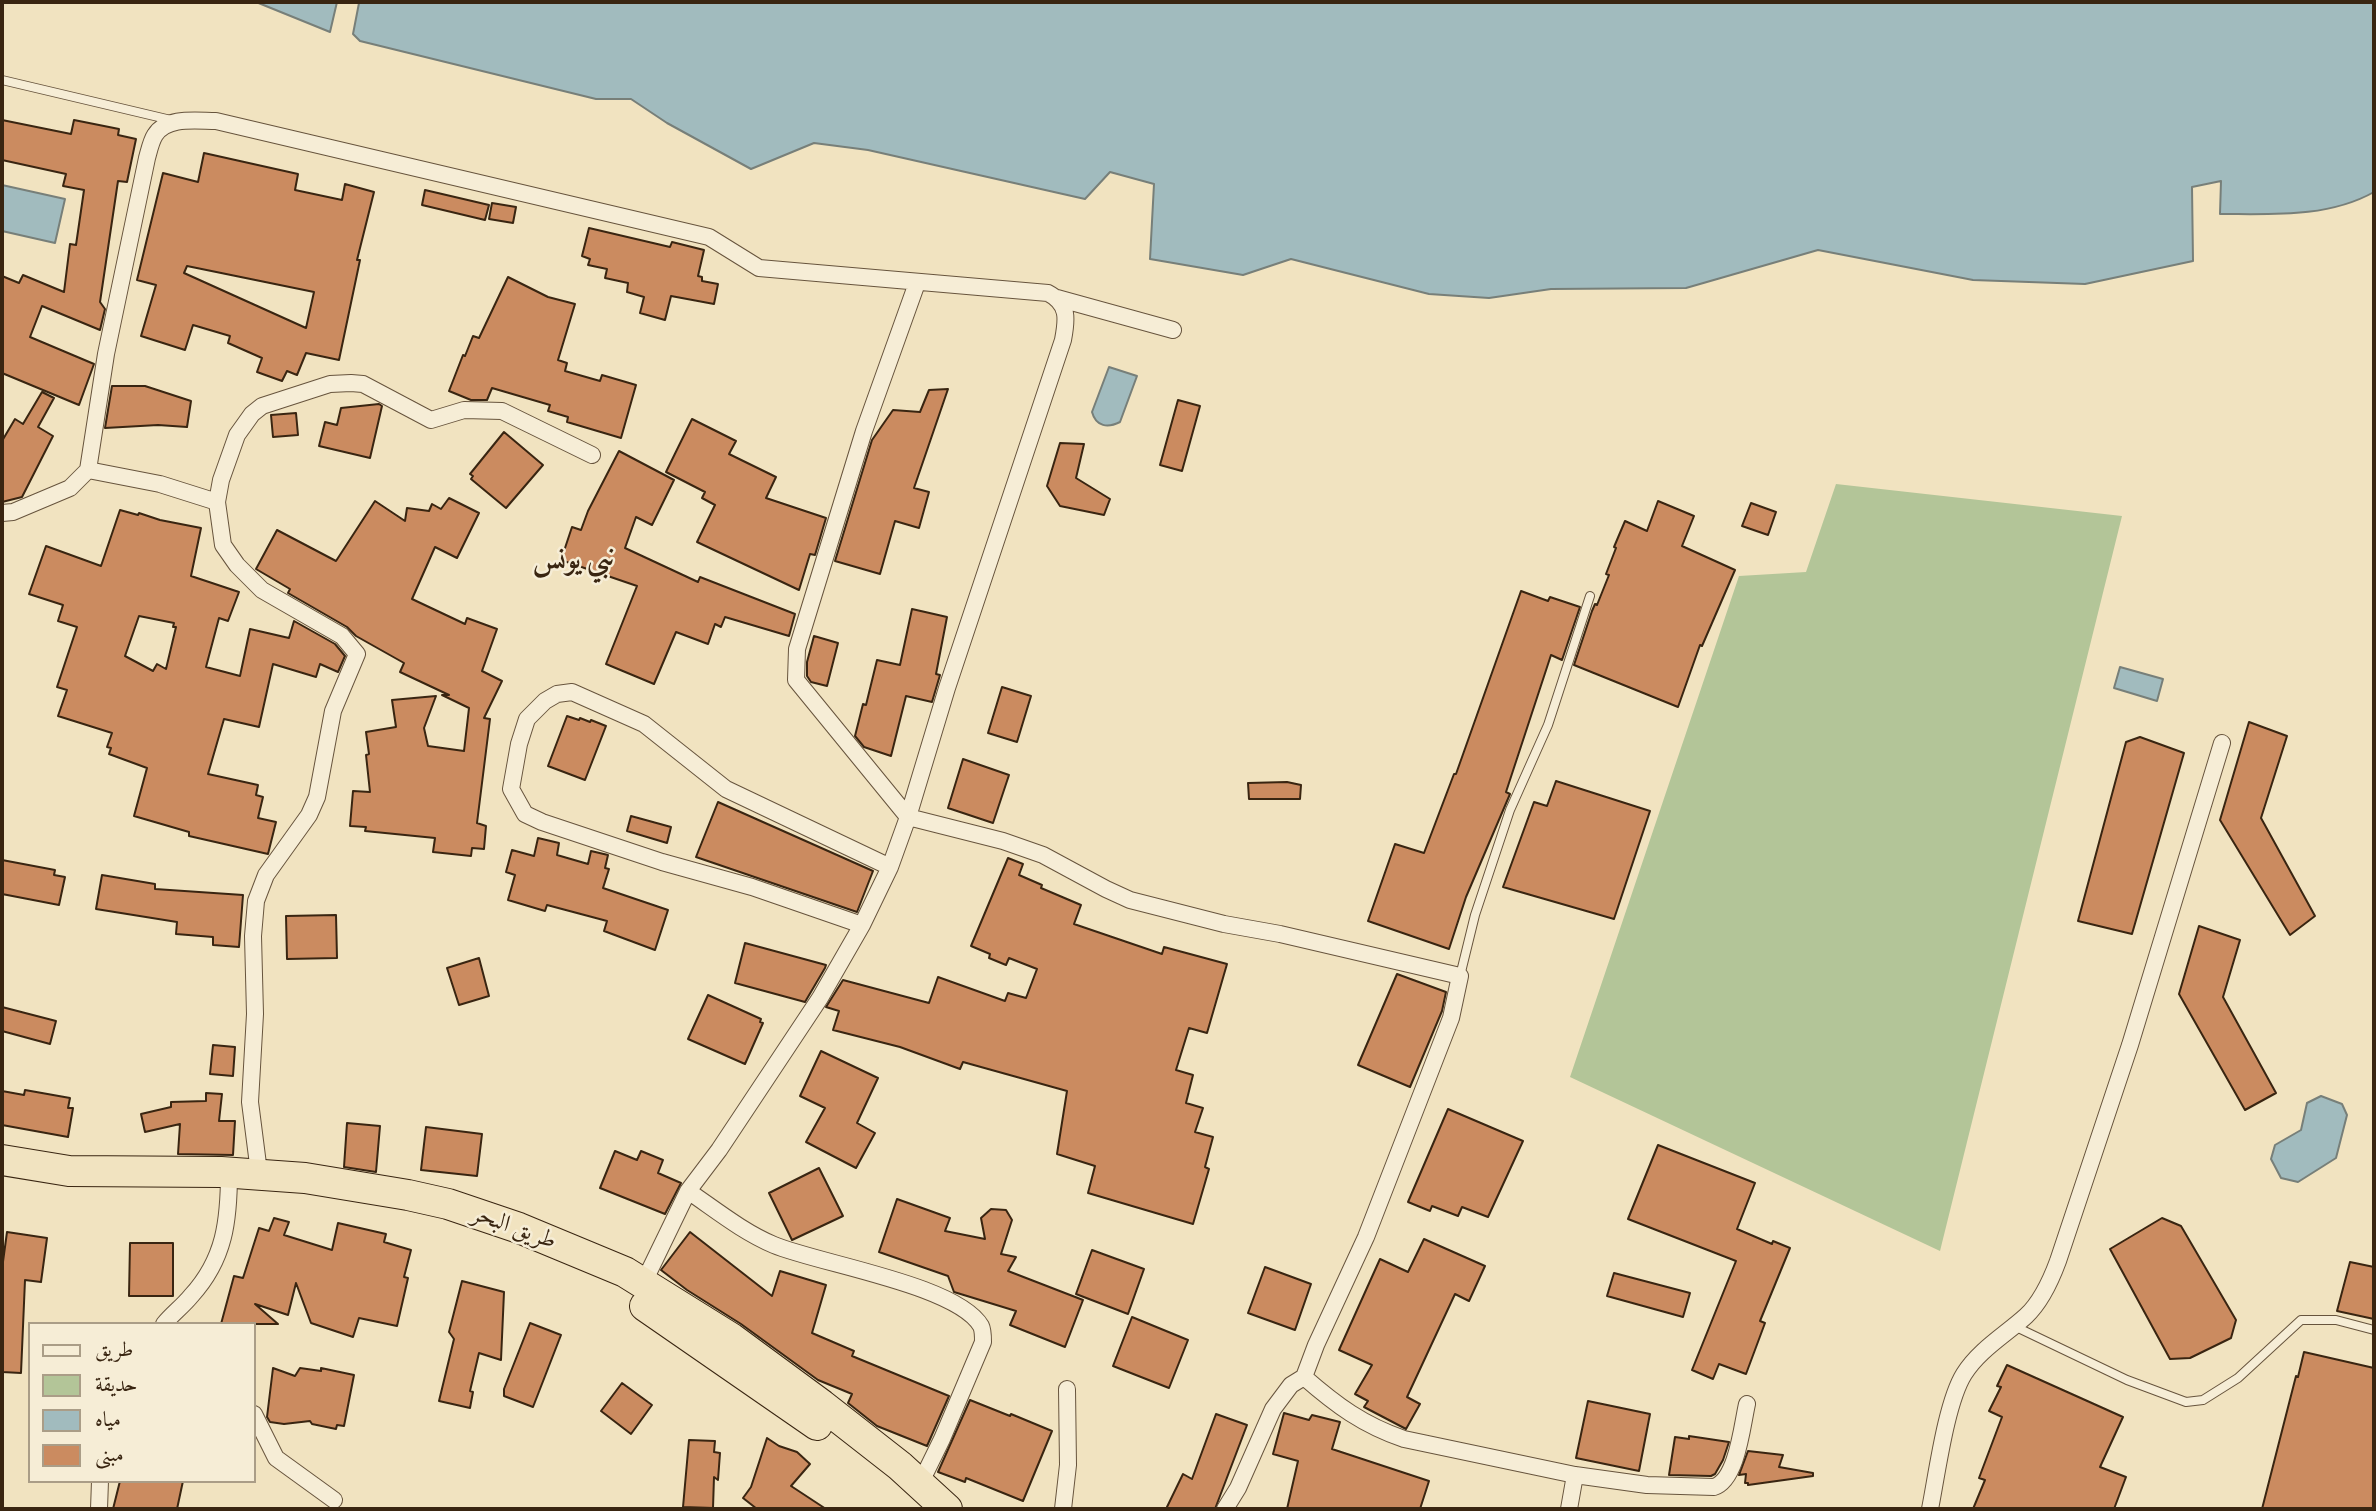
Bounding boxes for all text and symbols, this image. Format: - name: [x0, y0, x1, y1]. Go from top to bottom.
- district label: نبي يونس: [533, 544, 615, 578]
- street label: طريق البحر: [468, 1200, 560, 1256]
- legend: [28, 1322, 256, 1483]
- text: طريق: [95, 1336, 133, 1362]
- text: حديقة: [95, 1371, 138, 1397]
- text: مياه: [95, 1406, 121, 1432]
- text: مبنى: [95, 1441, 124, 1467]

